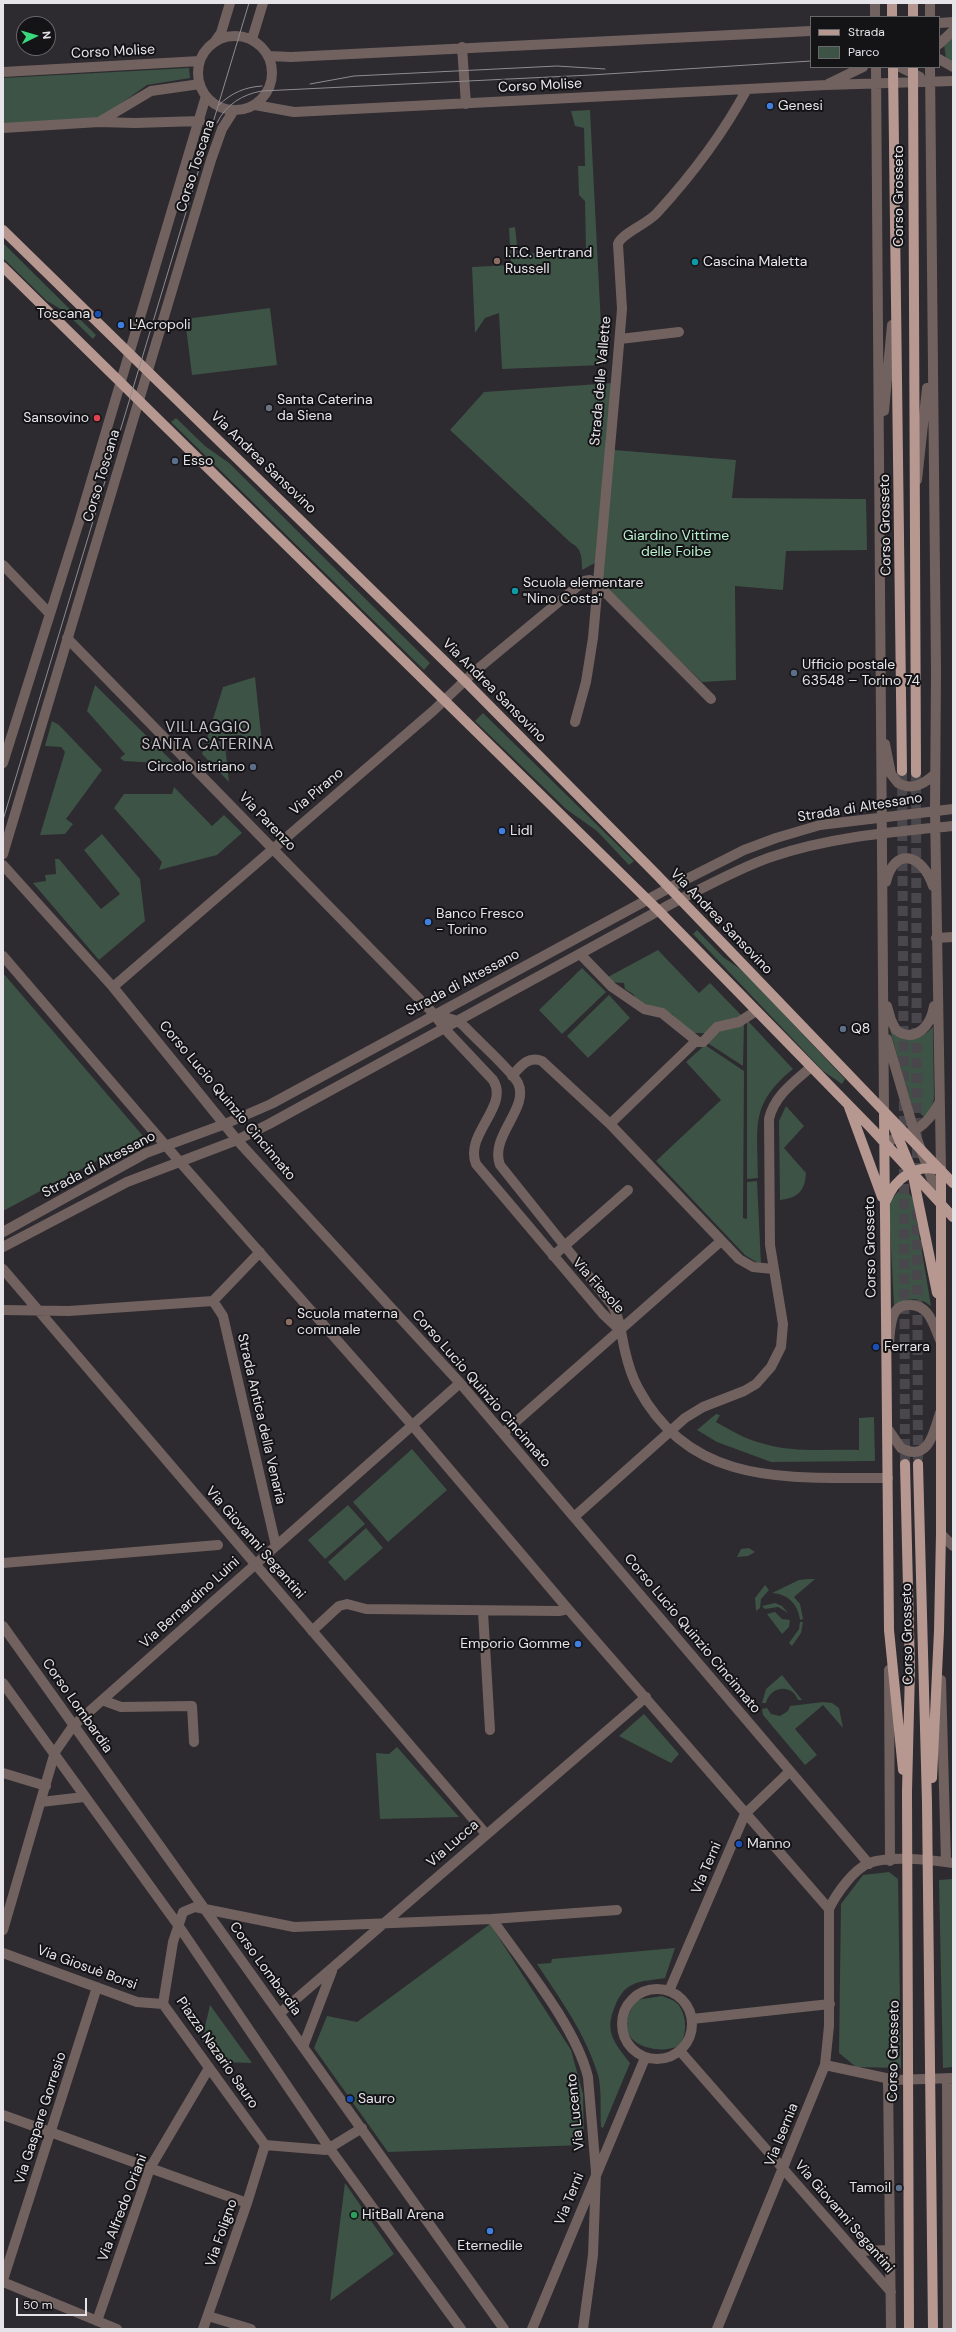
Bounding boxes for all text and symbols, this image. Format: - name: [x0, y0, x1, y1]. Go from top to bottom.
- north arrow: [16, 16, 56, 56]
- legend: [810, 16, 940, 68]
- text: Strada: [848, 24, 885, 40]
- text: N: [40, 30, 54, 40]
- street label: Corso Molise: [71, 41, 155, 63]
- text: Parco: [848, 44, 879, 60]
- street label: Corso Molise: [498, 75, 582, 97]
- place label: Genesi: [778, 98, 823, 114]
- marker: Genesi: [765, 101, 775, 111]
- street label: Corso Toscana: [173, 118, 219, 214]
- street label: Corso Grosseto: [891, 145, 907, 247]
- place label: I.T.C. Bertrand Russell: [505, 245, 592, 278]
- place label: Cascina Maletta: [703, 254, 807, 270]
- marker: I.T.C. Bertrand Russell: [492, 256, 502, 266]
- marker: Cascina Maletta: [690, 257, 700, 267]
- place label: Toscana: [37, 306, 90, 322]
- marker: Toscana: [93, 309, 103, 319]
- street label: Strada delle Vallette: [587, 315, 615, 447]
- place label: L'Acropoli: [129, 317, 191, 333]
- marker: L'Acropoli: [116, 320, 126, 330]
- place label: Santa Caterina da Siena: [277, 392, 372, 424]
- marker: Santa Caterina da Siena: [264, 403, 274, 413]
- street label: Via Andrea Sansovino: [207, 408, 319, 518]
- place label: Sansovino: [23, 410, 89, 426]
- marker: Sansovino: [92, 413, 102, 423]
- street label: Corso Toscana: [80, 428, 124, 524]
- place label: Esso: [183, 453, 213, 469]
- marker: Esso: [170, 456, 180, 466]
- street label: Corso Grosseto: [877, 474, 895, 576]
- park label: Giardino Vittime delle Foibe: [623, 528, 729, 560]
- place label: Scuola elementare "Nino Costa": [523, 575, 643, 608]
- marker: Scuola elementare "Nino Costa": [510, 586, 520, 596]
- street label: Via Andrea Sansovino: [438, 635, 550, 747]
- place label: Ufficio postale 63548 – Torino 74: [802, 657, 920, 690]
- marker: Ufficio postale 63548 – Torino 74: [789, 668, 799, 678]
- district label: VILLAGGIO SANTA CATERINA: [141, 719, 275, 754]
- place label: Circolo istriano: [147, 759, 245, 775]
- marker: Circolo istriano: [248, 762, 258, 772]
- street label: Via Pirano: [287, 765, 347, 819]
- street label: Via Parenzo: [235, 789, 299, 855]
- street label: Strada di Altessano: [796, 790, 924, 826]
- place label: Lidl: [510, 823, 533, 839]
- marker: Lidl: [497, 826, 507, 836]
- street label: Via Andrea Sansovino: [666, 866, 776, 978]
- place label: Banco Fresco - Torino: [436, 906, 524, 938]
- marker: Banco Fresco - Torino: [423, 917, 433, 927]
- street label: Strada di Altessano: [403, 946, 523, 1020]
- street label: Corso Lucio Quinzio Cincinnato: [155, 1018, 299, 1184]
- place label: Q8: [851, 1021, 870, 1037]
- marker: Q8: [838, 1024, 848, 1034]
- street label: Strada di Altessano: [39, 1128, 159, 1202]
- street label: Corso Grosseto: [862, 1196, 880, 1298]
- street label: Via Fiesole: [569, 1255, 627, 1317]
- place label: Scuola materna comunale: [297, 1306, 398, 1338]
- street label: Corso Lucio Quinzio Cincinnato: [408, 1307, 554, 1471]
- marker: Scuola materna comunale: [284, 1317, 294, 1327]
- street label: Strada Antica della Venaria: [233, 1332, 289, 1506]
- place label: Ferrara: [884, 1339, 930, 1355]
- marker: Ferrara: [871, 1342, 881, 1352]
- street label: Via Giovanni Segantini: [202, 1483, 308, 1603]
- street label: Corso Lucio Quinzio Cincinnato: [620, 1551, 764, 1717]
- street label: Via Bernardino Luini: [137, 1554, 243, 1652]
- street label: Corso Grosseto: [899, 1583, 917, 1685]
- place label: Emporio Gomme: [460, 1636, 570, 1652]
- marker: Emporio Gomme: [573, 1639, 583, 1649]
- street label: Corso Lombardia: [38, 1656, 116, 1756]
- street label: Via Lucca: [424, 1817, 482, 1871]
- place label: Manno: [747, 1836, 791, 1852]
- street label: Via Terni: [688, 1839, 726, 1897]
- marker: Manno: [734, 1839, 744, 1849]
- street label: Corso Lombardia: [225, 1919, 305, 2019]
- street label: Via Giosuè Borsi: [35, 1942, 139, 1994]
- street label: Piazza Nazario Sauro: [172, 1994, 262, 2112]
- street label: Corso Grosseto: [885, 2000, 903, 2102]
- street label: Via Gaspare Gorresio: [12, 2050, 70, 2186]
- street label: Via Lucento: [564, 2073, 588, 2151]
- place label: Sauro: [358, 2091, 395, 2107]
- marker: Sauro: [345, 2094, 355, 2104]
- street label: Via Isernia: [762, 2101, 802, 2169]
- street label: Via Alfredo Oriani: [95, 2152, 151, 2264]
- street label: Via Giovanni Segantini: [791, 2157, 897, 2277]
- street label: Via Terni: [552, 2170, 588, 2228]
- place label: Tamoil: [849, 2180, 891, 2196]
- marker: Tamoil: [894, 2183, 904, 2193]
- street label: Via Foligno: [203, 2197, 241, 2269]
- place label: HitBall Arena: [362, 2207, 444, 2223]
- marker: HitBall Arena: [349, 2210, 359, 2220]
- marker: Eternedile: [485, 2226, 495, 2236]
- place label: Eternedile: [457, 2238, 523, 2254]
- scale bar: [18, 2290, 89, 2316]
- text: 50 m: [23, 2297, 52, 2313]

